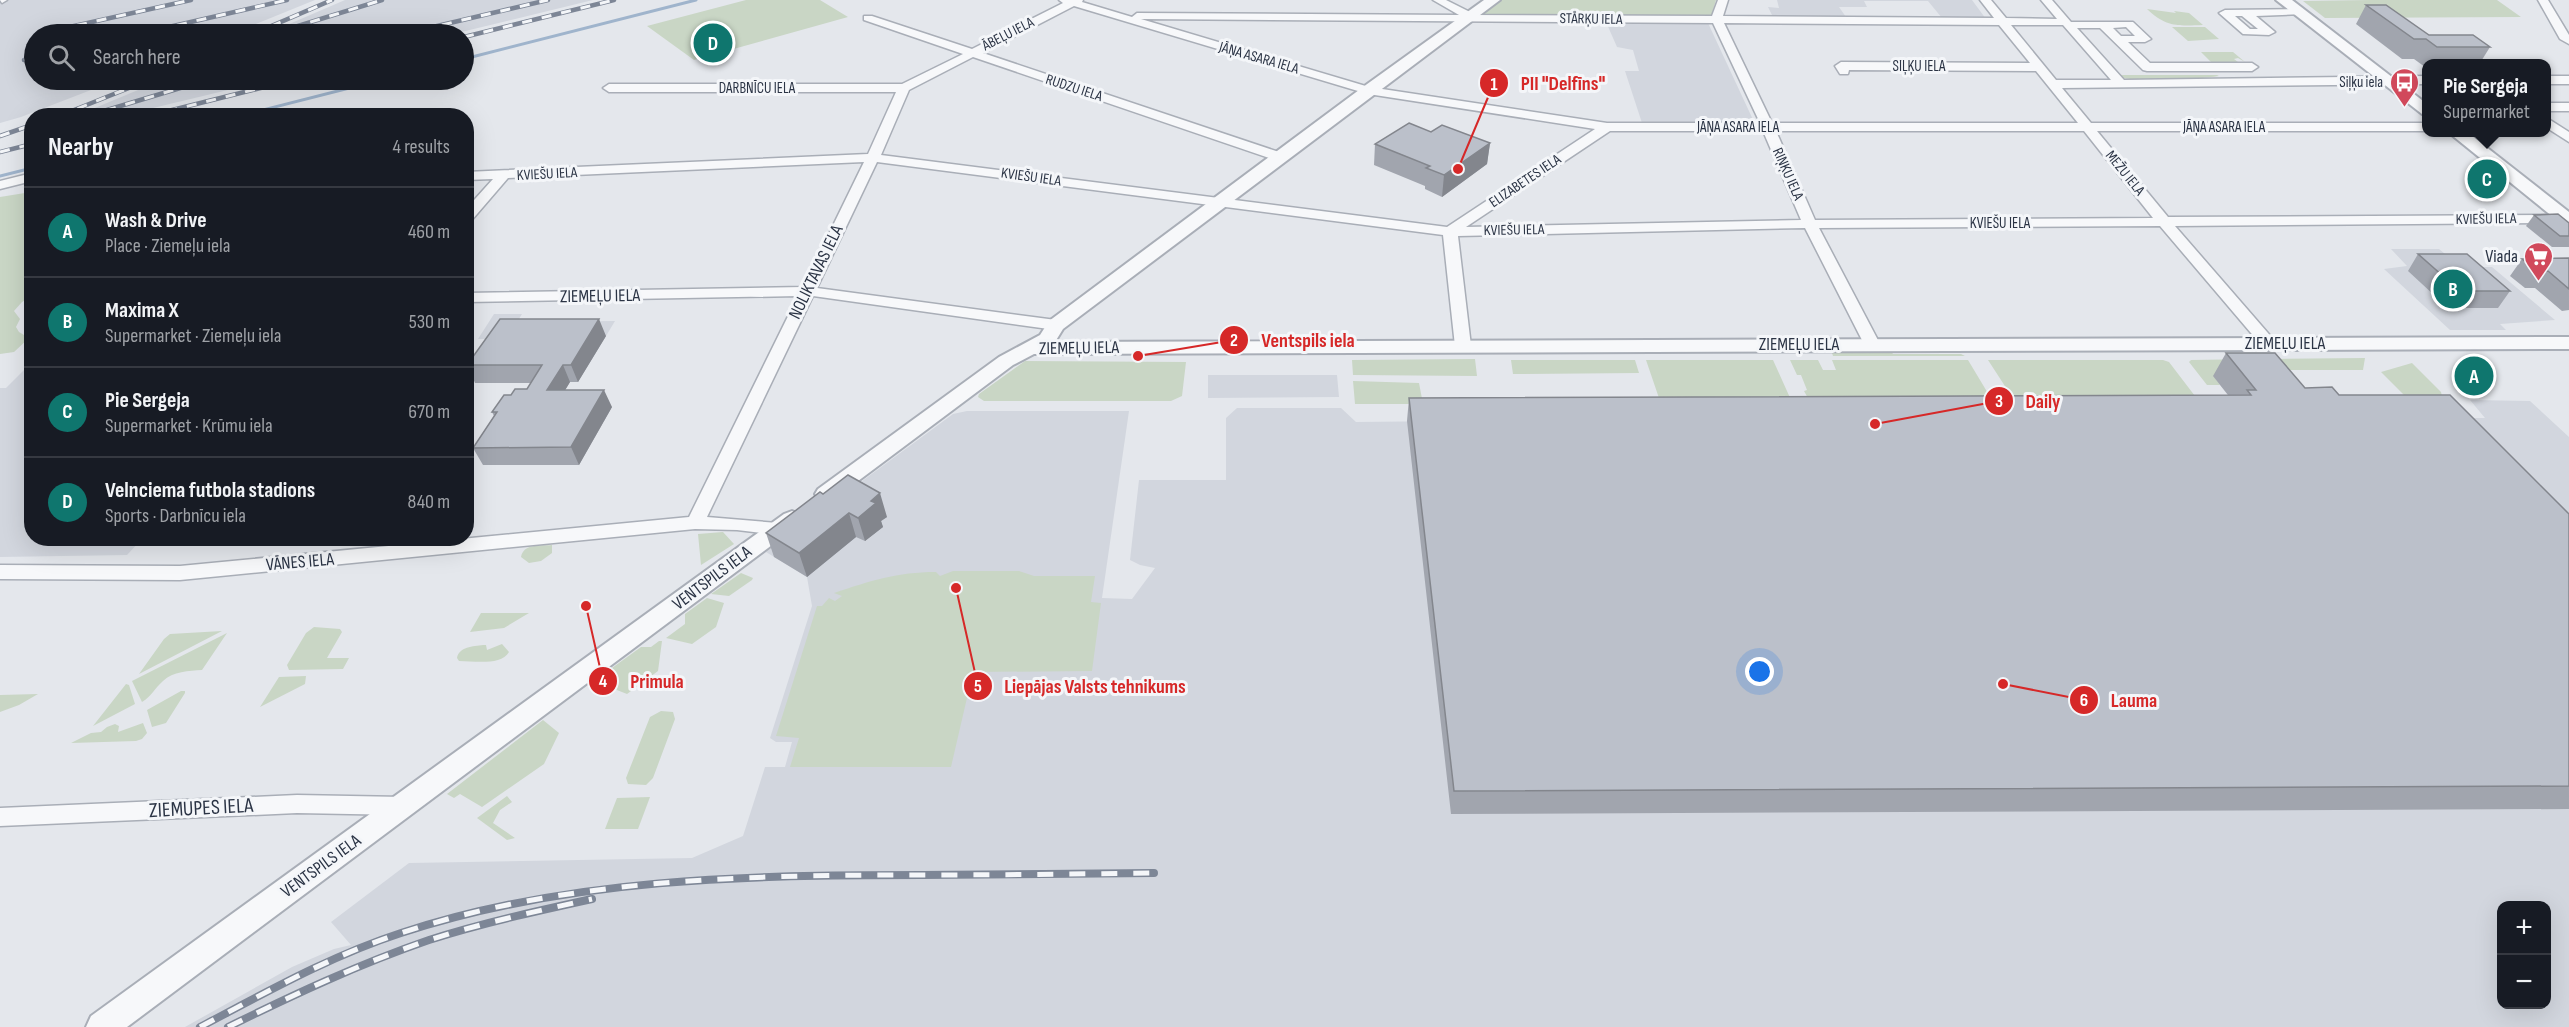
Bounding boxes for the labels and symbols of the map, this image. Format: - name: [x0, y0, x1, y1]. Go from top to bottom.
- street label: STĀRĶU IELA: [1559, 9, 1623, 29]
- street label: ĀBEĻU IELA: [978, 13, 1038, 56]
- pin: D: [694, 20, 732, 66]
- street label: JĀŅA ASARA IELA: [1216, 37, 1302, 79]
- street label: SIĻĶU IELA: [1893, 57, 1946, 76]
- callout: PII "Delfīns": [1479, 64, 1618, 102]
- bus stop icon: Siļķu iela: [2388, 66, 2420, 108]
- street label: RUDZU IELA: [1043, 70, 1105, 106]
- text: PII "Delfīns": [1521, 72, 1605, 96]
- place label: Siļķu iela: [2339, 73, 2383, 92]
- text: 1: [1490, 74, 1498, 95]
- street label: DARBNĪCU IELA: [719, 79, 796, 98]
- street label: JĀŅA ASARA IELA: [1696, 118, 1780, 137]
- street label: JĀŅA ASARA IELA: [2182, 118, 2266, 137]
- street label: RIŅĶU IELA: [1768, 145, 1808, 204]
- street label: MEŽU IELA: [2101, 147, 2149, 200]
- street label: ELIZABETES IELA: [1485, 150, 1565, 212]
- pin: C: [2468, 156, 2506, 201]
- street label: KVIEŠU IELA: [516, 163, 578, 185]
- street label: KVIEŠU IELA: [1000, 163, 1063, 191]
- street label: KVIEŠU IELA: [2456, 209, 2517, 229]
- street label: KVIEŠU IELA: [1970, 214, 2031, 233]
- street label: KVIEŠU IELA: [1484, 220, 1545, 240]
- street label: NOLIKTAVAS IELA: [784, 221, 848, 322]
- supermarket icon: Viada: [2523, 240, 2555, 282]
- place label: Viada: [2485, 246, 2518, 267]
- pin: B: [2434, 266, 2472, 312]
- street label: ZIEMEĻU IELA: [560, 285, 641, 307]
- callout: Ventspils iela: [1219, 321, 1366, 359]
- text: Ventspils iela: [1261, 329, 1355, 353]
- text: 2: [1230, 330, 1238, 351]
- street label: ZIEMEĻU IELA: [2245, 333, 2325, 354]
- street label: ZIEMEĻU IELA: [1759, 334, 1839, 355]
- street label: ZIEMEĻU IELA: [1039, 337, 1120, 359]
- pin: A: [2454, 354, 2494, 398]
- callout: Daily: [1984, 382, 2073, 420]
- text: Daily: [2026, 390, 2061, 414]
- text: 3: [1995, 391, 2003, 412]
- street label: VENTSPILS IELA: [668, 541, 756, 615]
- street label: VĀNES IELA: [265, 549, 335, 575]
- your location: [1745, 657, 1774, 686]
- callout: Primula: [588, 662, 695, 700]
- callout: Liepājas Valsts tehnikums: [963, 667, 1198, 705]
- text: Primula: [630, 670, 684, 694]
- text: 4: [599, 671, 608, 692]
- text: Liepājas Valsts tehnikums: [1004, 675, 1186, 699]
- text: 5: [974, 676, 982, 697]
- callout: Lauma: [2069, 681, 2169, 719]
- text: Lauma: [2111, 689, 2157, 713]
- text: 6: [2080, 690, 2088, 711]
- street label: ZIEMUPES IELA: [148, 793, 255, 823]
- street label: VENTSPILS IELA: [277, 830, 365, 902]

